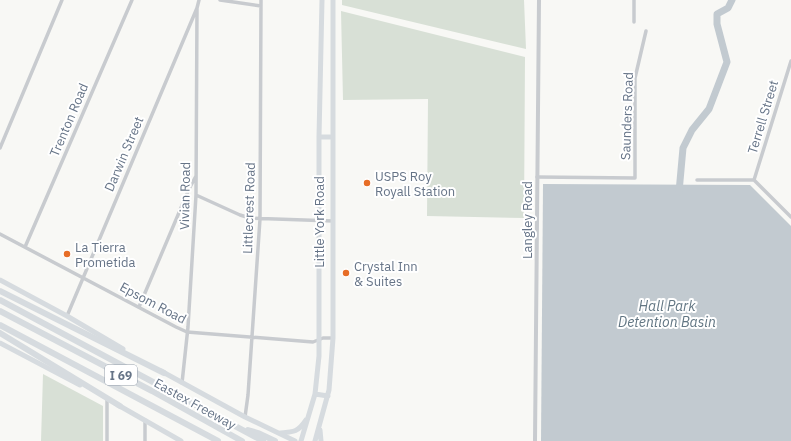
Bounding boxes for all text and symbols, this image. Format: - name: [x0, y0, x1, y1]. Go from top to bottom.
- street label: Saunders Road: [617, 72, 637, 160]
- street label: Terrell Street: [744, 78, 782, 156]
- street label: Trenton Road: [46, 81, 92, 159]
- street label: Darwin Street: [101, 114, 147, 194]
- street label: Vivian Road: [176, 162, 194, 230]
- street label: Littlecrest Road: [239, 162, 259, 254]
- place label: USPS Roy Royall Station: [375, 168, 455, 200]
- street label: Little York Road: [311, 176, 328, 268]
- marker: USPS Roy Royall Station: [362, 178, 372, 188]
- street label: Langley Road: [519, 181, 536, 259]
- place label: La Tierra Prometida: [75, 239, 136, 271]
- marker: La Tierra Prometida: [62, 249, 72, 259]
- place label: Crystal Inn & Suites: [354, 258, 418, 290]
- marker: Crystal Inn & Suites: [341, 268, 351, 278]
- street label: Epsom Road: [117, 278, 189, 328]
- water label: Hall Park Detention Basin: [618, 297, 716, 331]
- road number: I 69: [105, 365, 137, 385]
- street label: Eastex Freeway: [151, 374, 239, 434]

